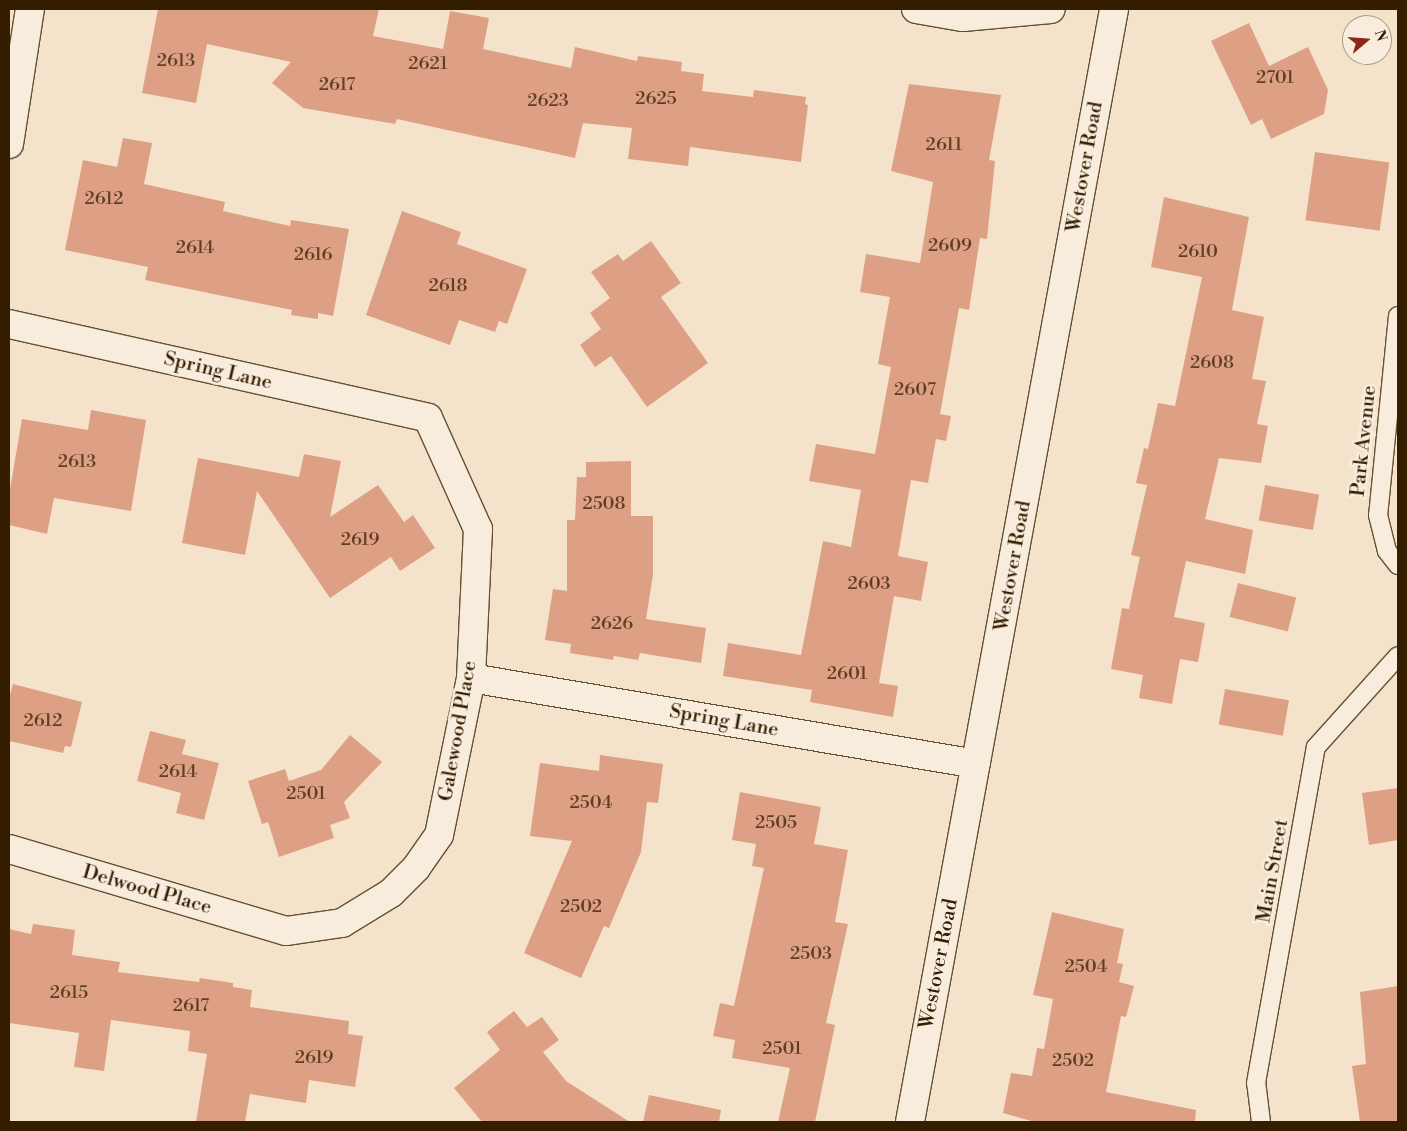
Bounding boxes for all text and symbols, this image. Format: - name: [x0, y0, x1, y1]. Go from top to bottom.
- north arrow: [1342, 15, 1392, 65]
- text: N: [1370, 28, 1391, 44]
- house number: 2613: [157, 50, 195, 72]
- house number: 2621: [408, 53, 448, 75]
- house number: 2701: [1256, 67, 1294, 89]
- house number: 2617: [319, 74, 355, 96]
- house number: 2625: [635, 88, 677, 110]
- house number: 2623: [527, 90, 569, 112]
- street label: Westover Road: [1062, 100, 1108, 234]
- house number: 2611: [926, 134, 962, 156]
- house number: 2612: [84, 188, 124, 210]
- house number: 2609: [928, 235, 972, 257]
- house number: 2614: [176, 237, 214, 259]
- house number: 2610: [1178, 241, 1218, 263]
- house number: 2616: [294, 244, 332, 266]
- house number: 2618: [428, 275, 468, 297]
- street label: Spring Lane: [161, 347, 275, 395]
- house number: 2608: [1190, 352, 1234, 374]
- house number: 2607: [894, 379, 936, 401]
- street label: Park Avenue: [1346, 384, 1382, 498]
- house number: 2613: [58, 451, 96, 473]
- house number: 2508: [582, 493, 626, 515]
- street label: Westover Road: [990, 499, 1036, 633]
- house number: 2619: [341, 529, 379, 551]
- house number: 2603: [847, 573, 891, 595]
- house number: 2626: [591, 613, 633, 635]
- street label: Galewood Place: [434, 659, 482, 803]
- house number: 2601: [827, 663, 867, 685]
- street label: Spring Lane: [668, 700, 780, 742]
- house number: 2612: [23, 710, 63, 732]
- house number: 2614: [159, 761, 197, 783]
- house number: 2501: [286, 783, 326, 805]
- house number: 2504: [570, 792, 612, 814]
- house number: 2505: [755, 812, 797, 834]
- street label: Main Street: [1252, 817, 1294, 925]
- street label: Delwood Place: [80, 860, 214, 920]
- house number: 2502: [560, 896, 602, 918]
- street label: Westover Road: [915, 897, 963, 1031]
- house number: 2503: [790, 943, 832, 965]
- house number: 2504: [1065, 956, 1107, 978]
- house number: 2615: [50, 982, 88, 1004]
- house number: 2617: [173, 995, 209, 1017]
- house number: 2501: [762, 1038, 802, 1060]
- house number: 2619: [295, 1047, 333, 1069]
- house number: 2502: [1052, 1050, 1094, 1072]

